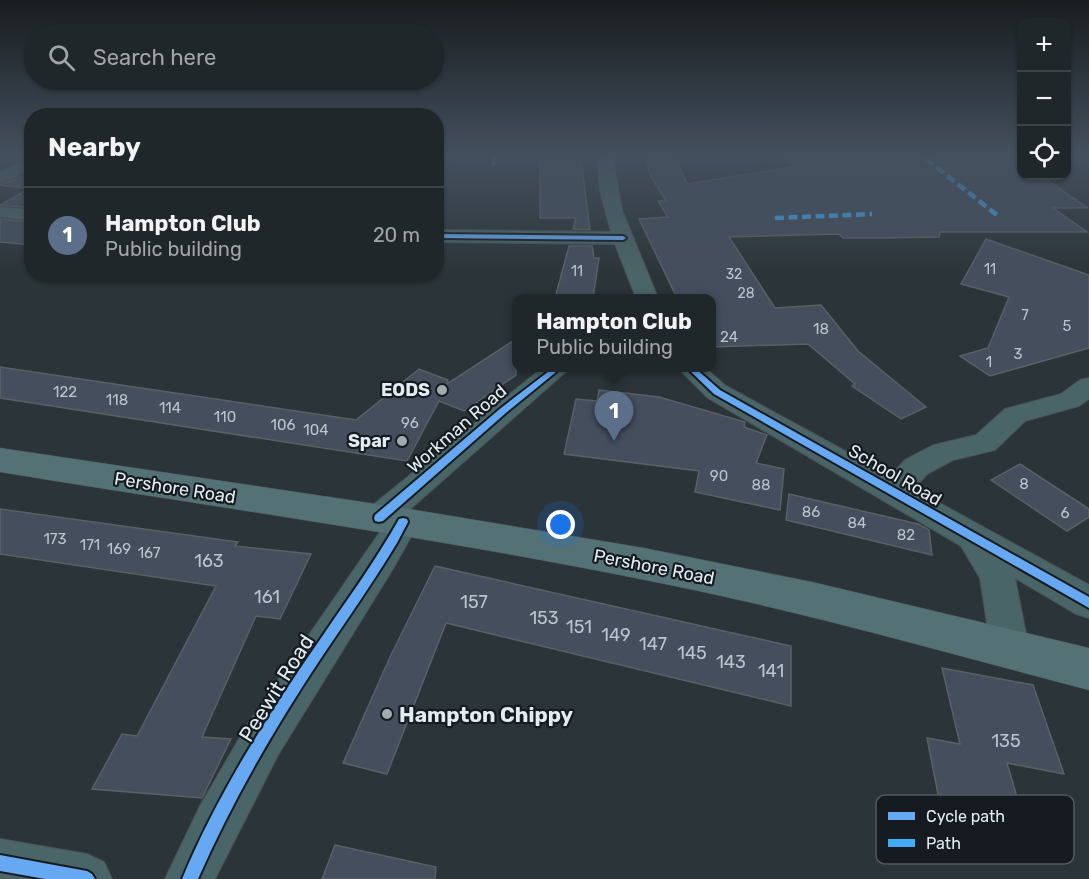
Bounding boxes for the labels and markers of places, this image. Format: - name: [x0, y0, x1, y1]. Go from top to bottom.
- place label: EODS: [381, 379, 430, 401]
- marker: EODS: [435, 383, 449, 397]
- pin: 1: [594, 392, 634, 441]
- place label: Spar: [348, 430, 390, 452]
- marker: Spar: [395, 434, 409, 448]
- place label: Hampton Chippy: [399, 702, 574, 727]
- marker: Hampton Chippy: [380, 707, 394, 721]

